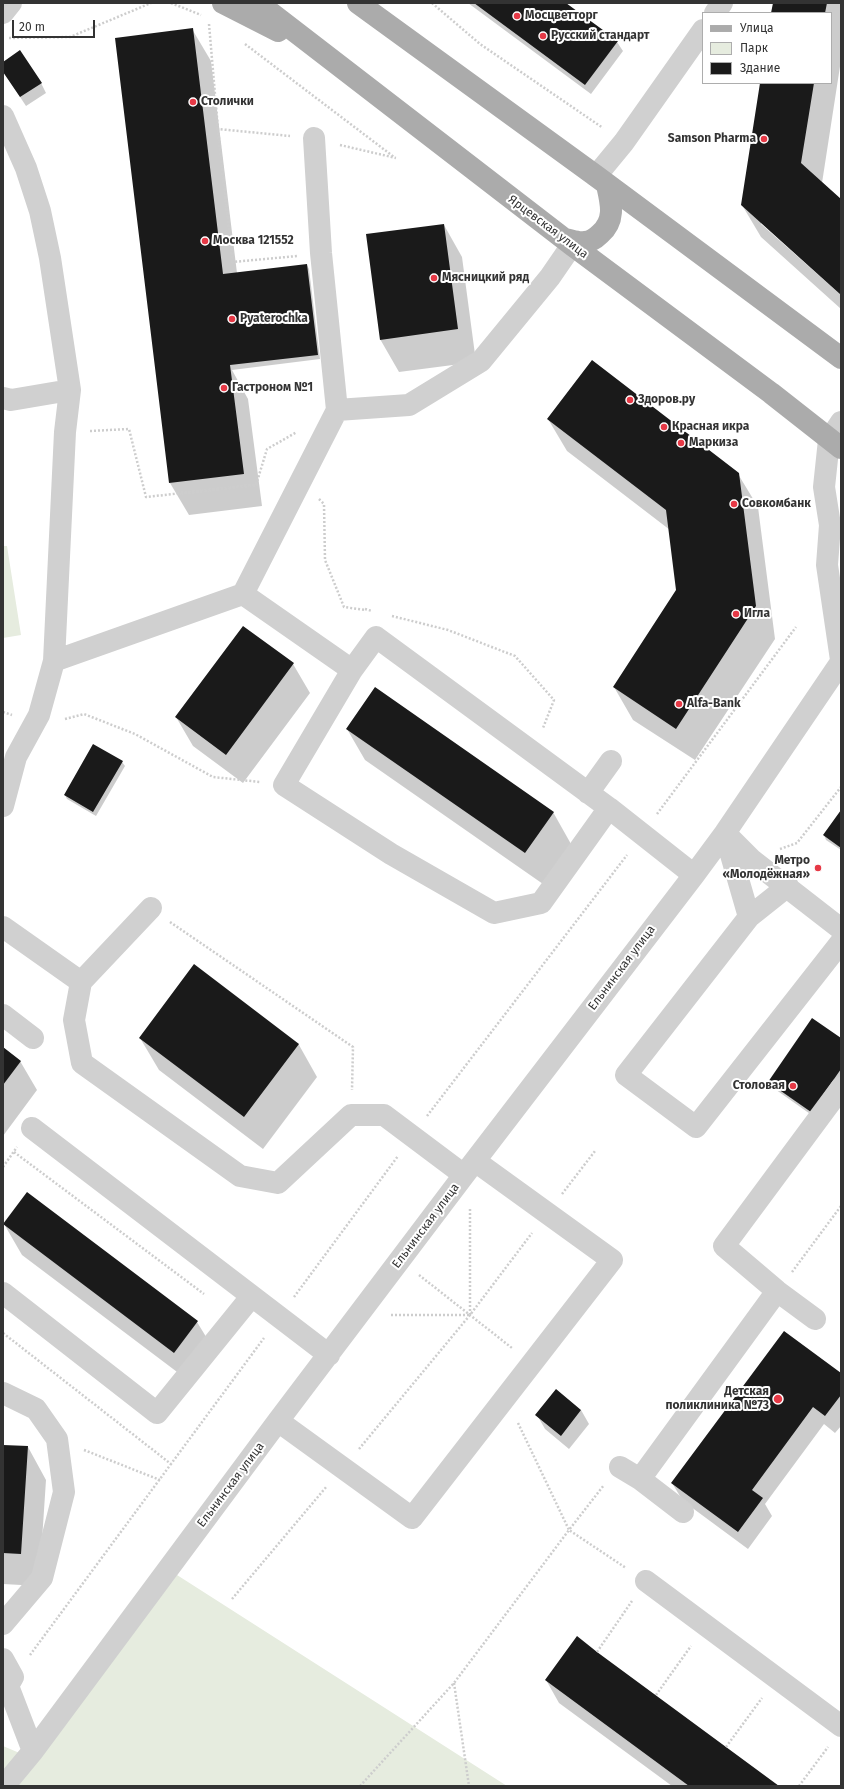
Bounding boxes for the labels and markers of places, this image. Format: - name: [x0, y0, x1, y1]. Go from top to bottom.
- place label: Мосцветторг: [525, 9, 598, 23]
- marker: Мосцветторг: [512, 11, 522, 21]
- place label: Русский стандарт: [551, 29, 649, 43]
- marker: Русский стандарт: [538, 31, 548, 41]
- place label: Столички: [201, 95, 254, 109]
- marker: Столички: [188, 97, 198, 107]
- place label: Samson Pharma: [668, 132, 756, 146]
- marker: Samson Pharma: [759, 134, 769, 144]
- place label: Москва 121552: [213, 234, 294, 248]
- marker: Москва 121552: [200, 236, 210, 246]
- place label: Мясницкий ряд: [442, 271, 529, 285]
- marker: Мясницкий ряд: [429, 273, 439, 283]
- place label: Pyaterochka: [240, 312, 308, 326]
- marker: Pyaterochka: [227, 314, 237, 324]
- place label: Гастроном №1: [232, 381, 313, 395]
- marker: Гастроном №1: [219, 383, 229, 393]
- place label: Здоров.ру: [638, 393, 695, 407]
- marker: Здоров.ру: [625, 395, 635, 405]
- place label: Красная икра: [672, 420, 749, 434]
- marker: Красная икра: [659, 422, 669, 432]
- place label: Маркиза: [689, 436, 738, 450]
- marker: Маркиза: [676, 438, 686, 448]
- place label: Совкомбанк: [742, 497, 811, 511]
- marker: Совкомбанк: [729, 499, 739, 509]
- place label: Игла: [744, 607, 770, 621]
- marker: Игла: [731, 609, 741, 619]
- place label: Alfa-Bank: [687, 697, 741, 711]
- marker: Alfa-Bank: [674, 699, 684, 709]
- place label: Метро «Молодёжная»: [722, 854, 810, 882]
- marker: Метро «Молодёжная»: [813, 863, 823, 873]
- place label: Столовая: [733, 1079, 785, 1093]
- marker: Столовая: [788, 1081, 798, 1091]
- place label: Детская поликлиника №73: [665, 1385, 769, 1413]
- marker: Детская поликлиника №73: [772, 1393, 784, 1405]

